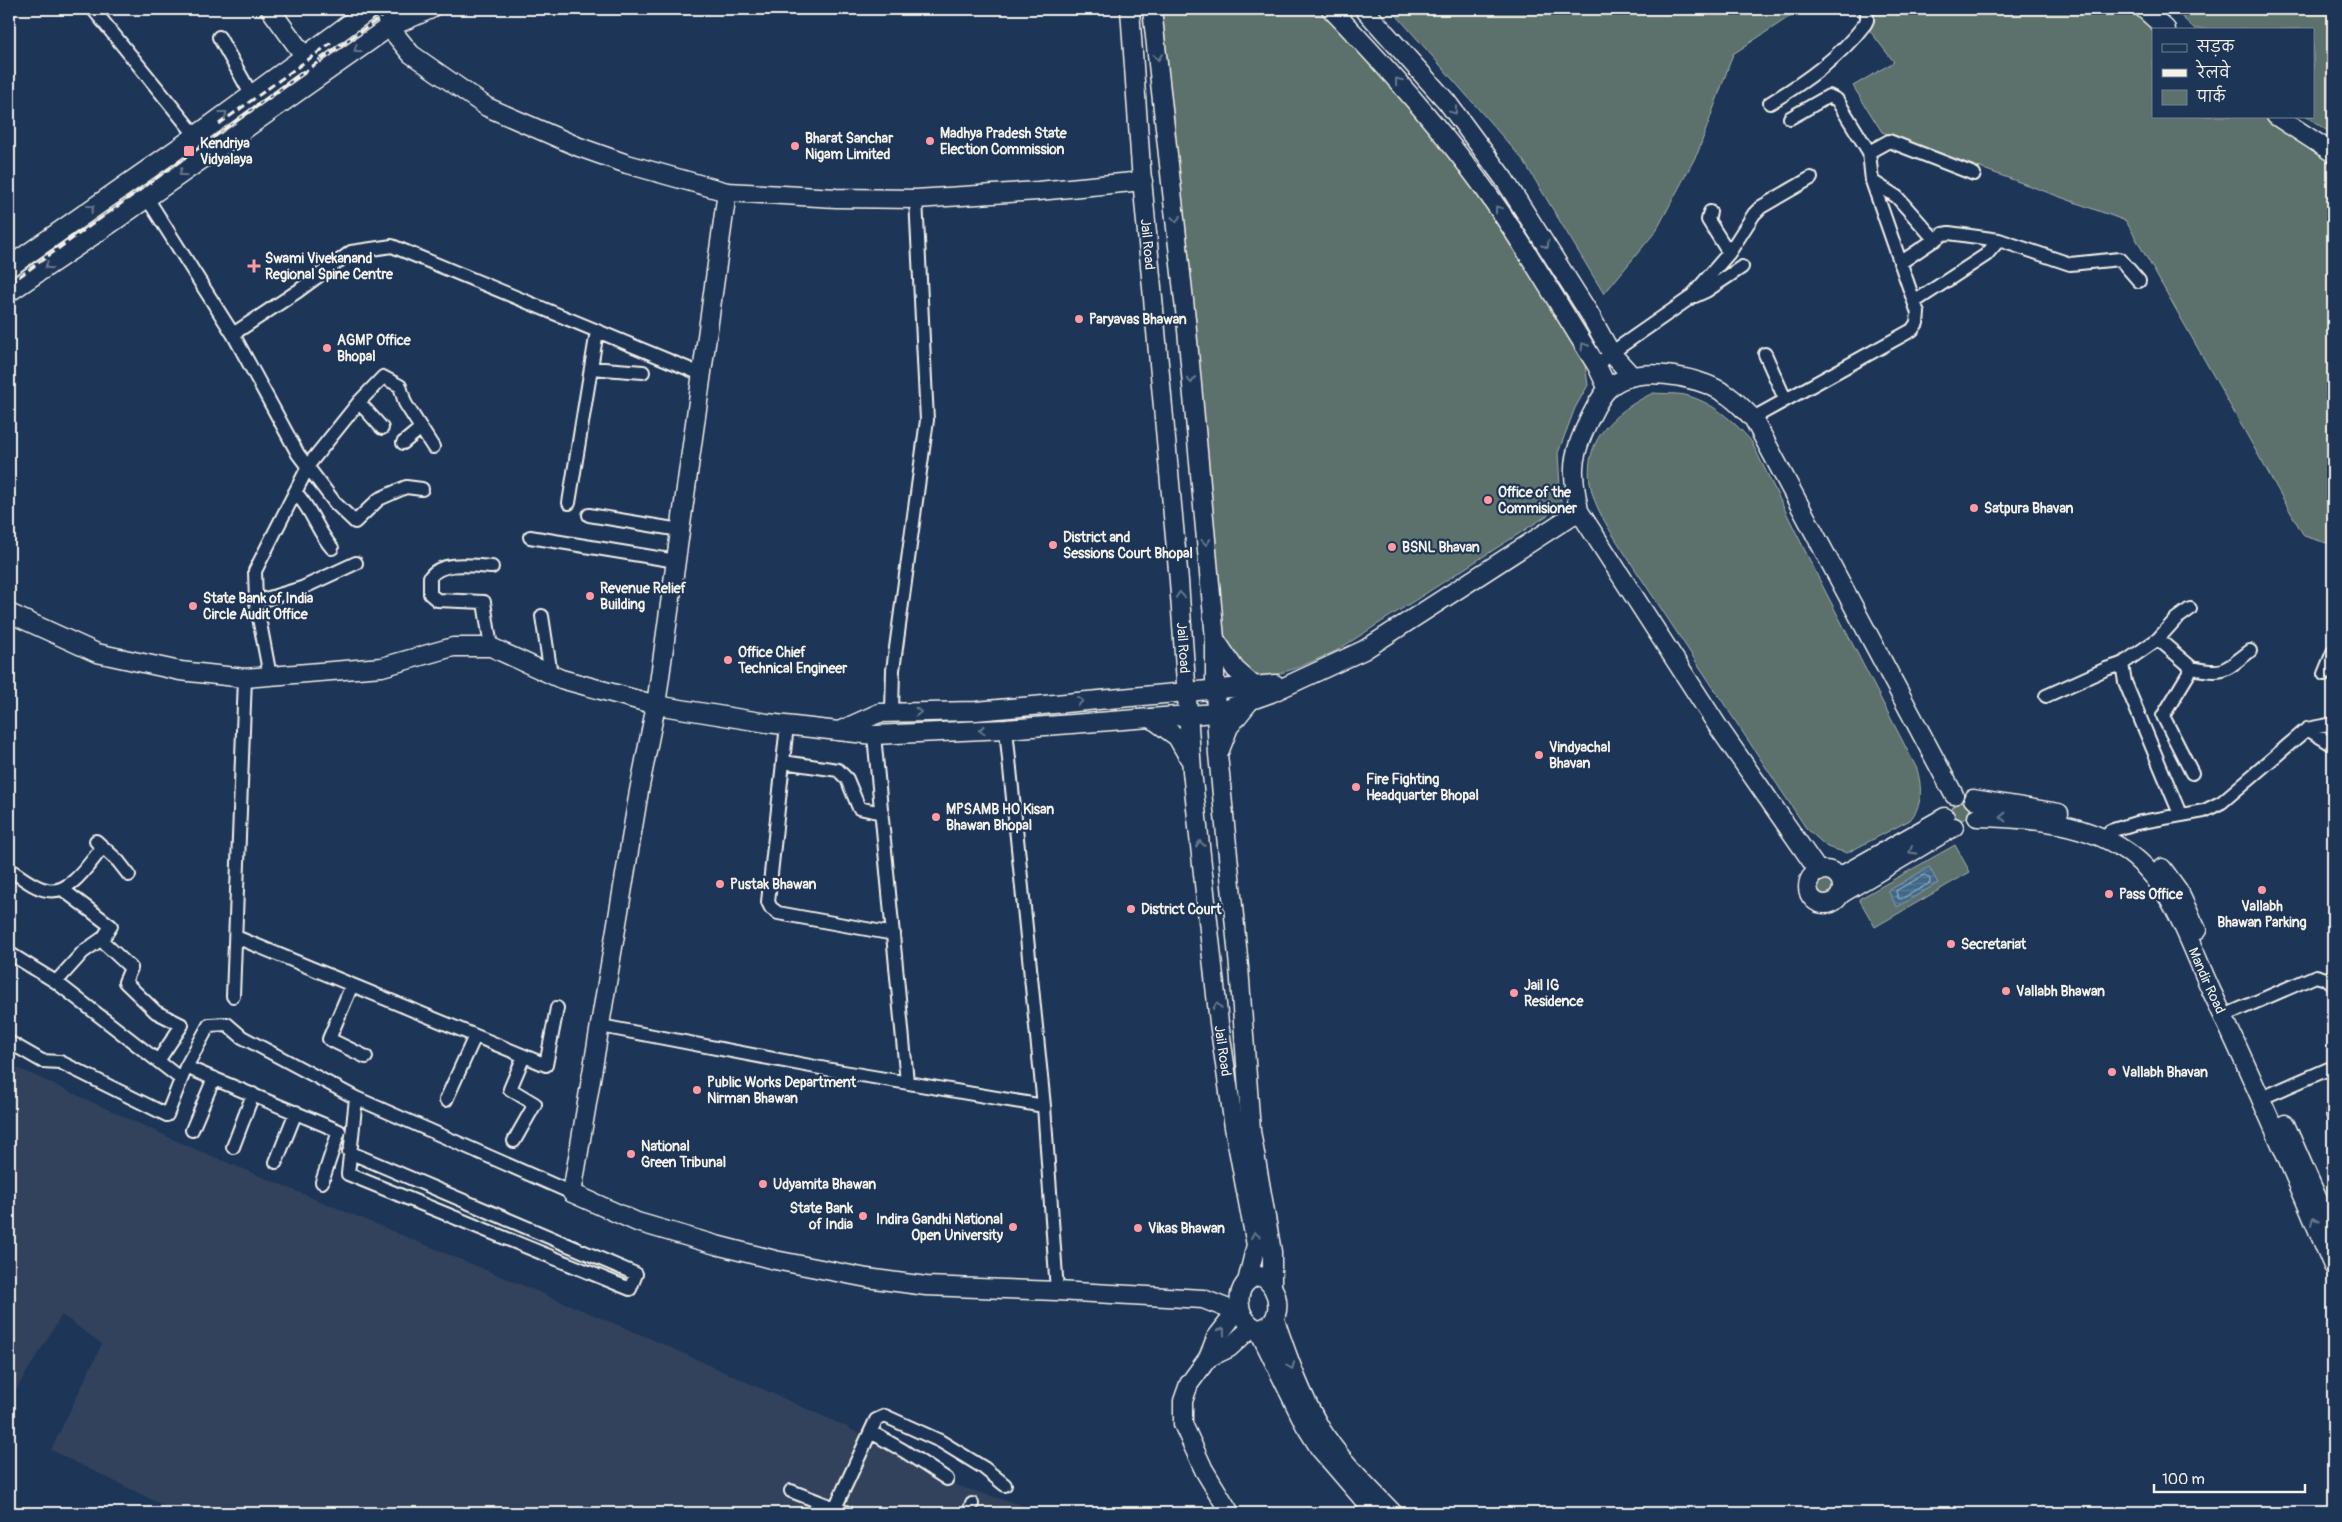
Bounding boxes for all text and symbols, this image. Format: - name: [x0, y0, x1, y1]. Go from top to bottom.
- legend: [2152, 28, 2314, 118]
- text: सड़क: [2196, 38, 2235, 57]
- one-way arrow: [353, 43, 363, 52]
- one-way arrow: [1152, 53, 1163, 61]
- text: रेलवे: [2195, 59, 2231, 83]
- one-way arrow: [1395, 78, 1403, 87]
- text: पार्क: [2196, 85, 2227, 107]
- one-way arrow: [1448, 105, 1456, 114]
- one-way arrow: [218, 112, 227, 120]
- place label: Madhya Pradesh State Election Commission: [940, 125, 1068, 158]
- place label: Bharat Sanchar Nigam Limited: [805, 130, 894, 163]
- place label: Kendriya Vidyalaya: [200, 135, 253, 168]
- marker: Madhya Pradesh State Election Commission: [924, 135, 936, 147]
- marker: Bharat Sanchar Nigam Limited: [789, 140, 801, 152]
- marker: Kendriya Vidyalaya: [182, 144, 196, 158]
- one-way arrow: [178, 167, 187, 176]
- one-way arrow: [1495, 205, 1504, 215]
- one-way arrow: [85, 206, 94, 214]
- one-way arrow: [1170, 215, 1181, 223]
- street label: Jail Road: [1137, 218, 1158, 271]
- one-way arrow: [1540, 239, 1549, 248]
- place label: Swami Vivekanand Regional Spine Centre: [265, 250, 394, 283]
- marker: Swami Vivekanand Regional Spine Centre: [247, 259, 261, 273]
- one-way arrow: [44, 260, 54, 269]
- place label: Paryavas Bhawan: [1089, 311, 1187, 328]
- marker: Paryavas Bhawan: [1073, 313, 1085, 325]
- place label: AGMP Office Bhopal: [337, 332, 412, 365]
- marker: AGMP Office Bhopal: [321, 342, 333, 354]
- one-way arrow: [1581, 343, 1591, 352]
- one-way arrow: [1186, 377, 1197, 385]
- place label: Office of the Commisioner: [1498, 484, 1578, 517]
- marker: Office of the Commisioner: [1482, 494, 1494, 506]
- place label: Satpura Bhavan: [1984, 500, 2073, 517]
- marker: Satpura Bhavan: [1968, 502, 1980, 514]
- place label: District and Sessions Court Bhopal: [1063, 529, 1193, 562]
- marker: District and Sessions Court Bhopal: [1047, 539, 1059, 551]
- one-way arrow: [1200, 539, 1211, 547]
- place label: BSNL Bhavan: [1402, 539, 1480, 556]
- marker: BSNL Bhavan: [1386, 541, 1398, 553]
- place label: Revenue Relief Building: [600, 580, 687, 613]
- place label: State Bank of India Circle Audit Office: [203, 590, 314, 623]
- marker: Revenue Relief Building: [584, 590, 596, 602]
- one-way arrow: [1175, 591, 1186, 599]
- marker: State Bank of India Circle Audit Office: [187, 600, 199, 612]
- street label: Jail Road: [1173, 622, 1193, 674]
- place label: Office Chief Technical Engineer: [737, 644, 848, 677]
- marker: Office Chief Technical Engineer: [722, 654, 734, 666]
- one-way arrow: [1077, 696, 1085, 707]
- one-way arrow: [915, 707, 923, 717]
- one-way arrow: [978, 725, 986, 735]
- place label: Vindyachal Bhavan: [1549, 739, 1611, 772]
- marker: Vindyachal Bhavan: [1533, 749, 1545, 761]
- place label: Fire Fighting Headquarter Bhopal: [1366, 771, 1479, 804]
- marker: Fire Fighting Headquarter Bhopal: [1350, 781, 1362, 793]
- place label: MPSAMB HO Kisan Bhawan Bhopal: [946, 801, 1054, 834]
- marker: MPSAMB HO Kisan Bhawan Bhopal: [930, 811, 942, 823]
- one-way arrow: [1999, 812, 2007, 823]
- one-way arrow: [1195, 840, 1206, 848]
- one-way arrow: [1909, 845, 1918, 855]
- place label: Pustak Bhawan: [730, 876, 817, 893]
- marker: Pustak Bhawan: [714, 878, 726, 890]
- marker: Vallabh Bhawan Parking: [2256, 884, 2268, 896]
- place label: Pass Office: [2119, 886, 2184, 903]
- marker: Pass Office: [2103, 888, 2115, 900]
- place label: Vallabh Bhawan Parking: [2217, 898, 2307, 931]
- place label: District Court: [1141, 901, 1222, 918]
- marker: District Court: [1125, 903, 1137, 915]
- place label: Secretariat: [1961, 936, 2027, 953]
- marker: Secretariat: [1945, 938, 1957, 950]
- street label: Mandir Road: [2185, 945, 2229, 1017]
- place label: Jail IG Residence: [1524, 977, 1584, 1010]
- place label: Vallabh Bhawan: [2016, 983, 2105, 1000]
- marker: Vallabh Bhawan: [2000, 985, 2012, 997]
- marker: Jail IG Residence: [1508, 987, 1520, 999]
- one-way arrow: [1212, 1001, 1223, 1009]
- street label: Jail Road: [1210, 1024, 1235, 1077]
- place label: Vallabh Bhavan: [2122, 1064, 2208, 1081]
- marker: Vallabh Bhavan: [2106, 1066, 2118, 1078]
- place label: Public Works Department Nirman Bhawan: [707, 1074, 856, 1107]
- marker: Public Works Department Nirman Bhawan: [691, 1084, 703, 1096]
- place label: National Green Tribunal: [641, 1138, 726, 1171]
- marker: National Green Tribunal: [625, 1148, 637, 1160]
- place label: Udyamita Bhawan: [773, 1176, 876, 1193]
- marker: Udyamita Bhawan: [757, 1178, 769, 1190]
- place label: State Bank of India: [790, 1200, 853, 1233]
- marker: State Bank of India: [857, 1210, 869, 1222]
- place label: Indira Gandhi National Open University: [876, 1211, 1003, 1244]
- one-way arrow: [2310, 1217, 2321, 1226]
- place label: Vikas Bhawan: [1148, 1220, 1225, 1237]
- marker: Indira Gandhi National Open University: [1007, 1221, 1019, 1233]
- marker: Vikas Bhawan: [1132, 1222, 1144, 1234]
- one-way arrow: [1250, 1231, 1260, 1239]
- one-way arrow: [1216, 1328, 1224, 1337]
- one-way arrow: [1285, 1362, 1295, 1370]
- scale bar: [2154, 1462, 2306, 1494]
- text: 100 m: [2162, 1470, 2205, 1489]

